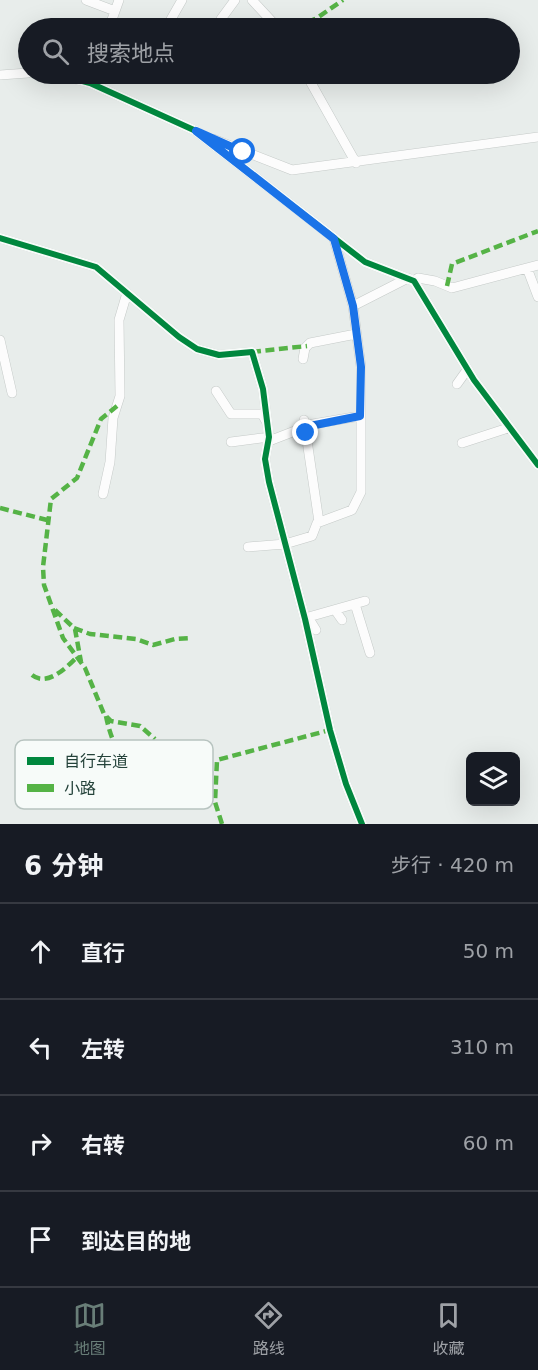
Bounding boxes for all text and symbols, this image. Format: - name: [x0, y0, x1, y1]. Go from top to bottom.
- search box: [18, 18, 520, 84]
- icon: search: [39, 35, 72, 68]
- text: 搜索地点: [87, 41, 175, 66]
- route start: [229, 138, 255, 164]
- route end: [292, 419, 318, 445]
- legend: [15, 740, 213, 809]
- text: 自行车道: [64, 752, 128, 771]
- map controls: [466, 752, 520, 806]
- button: layers: [466, 752, 520, 806]
- text: 小路: [64, 779, 96, 798]
- text: 6 分钟: [24, 851, 103, 881]
- text: 步行 · 420 m: [391, 853, 514, 877]
- icon: ahead: [24, 935, 57, 968]
- text: 50 m: [463, 939, 514, 963]
- text: 直行: [81, 941, 125, 966]
- icon: left: [24, 1031, 57, 1064]
- text: 310 m: [450, 1035, 514, 1059]
- text: 左转: [81, 1037, 125, 1062]
- icon: right: [24, 1127, 57, 1160]
- text: 60 m: [463, 1131, 514, 1155]
- text: 右转: [81, 1133, 125, 1158]
- icon: arrive: [24, 1223, 57, 1256]
- text: 到达目的地: [81, 1229, 191, 1254]
- tab: 地图: [73, 1299, 106, 1359]
- tab: 路线: [252, 1299, 285, 1359]
- tab: 收藏: [432, 1299, 465, 1359]

